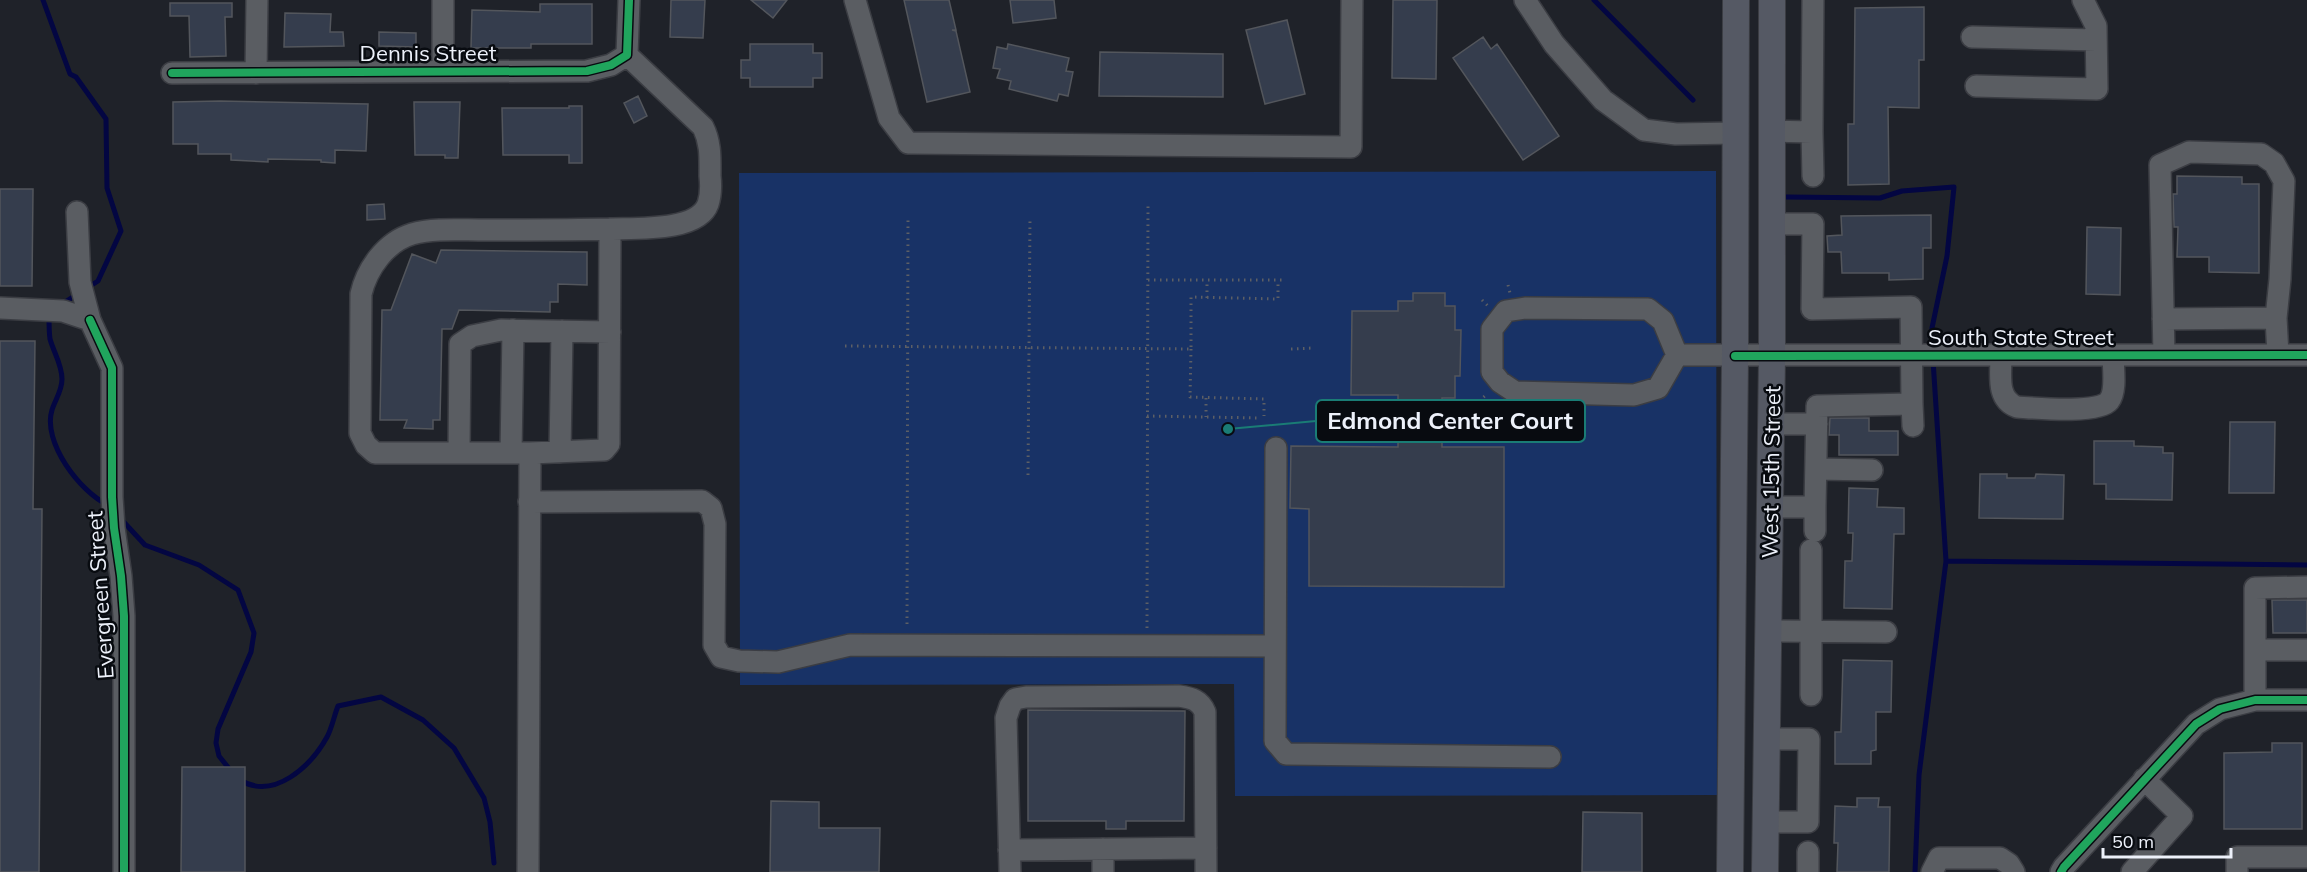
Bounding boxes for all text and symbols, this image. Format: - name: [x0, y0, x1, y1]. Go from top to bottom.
- street label: Dennis Street: [360, 39, 497, 67]
- street label: South State Street: [1928, 323, 2114, 351]
- street label: West 15th Street: [1755, 385, 1787, 559]
- callout: Edmond Center Court: [1316, 400, 1585, 442]
- text: Edmond Center Court: [1327, 405, 1573, 435]
- street label: Evergreen Street: [80, 510, 120, 680]
- scale bar: [2103, 821, 2230, 859]
- text: 50 m: [2112, 830, 2154, 853]

